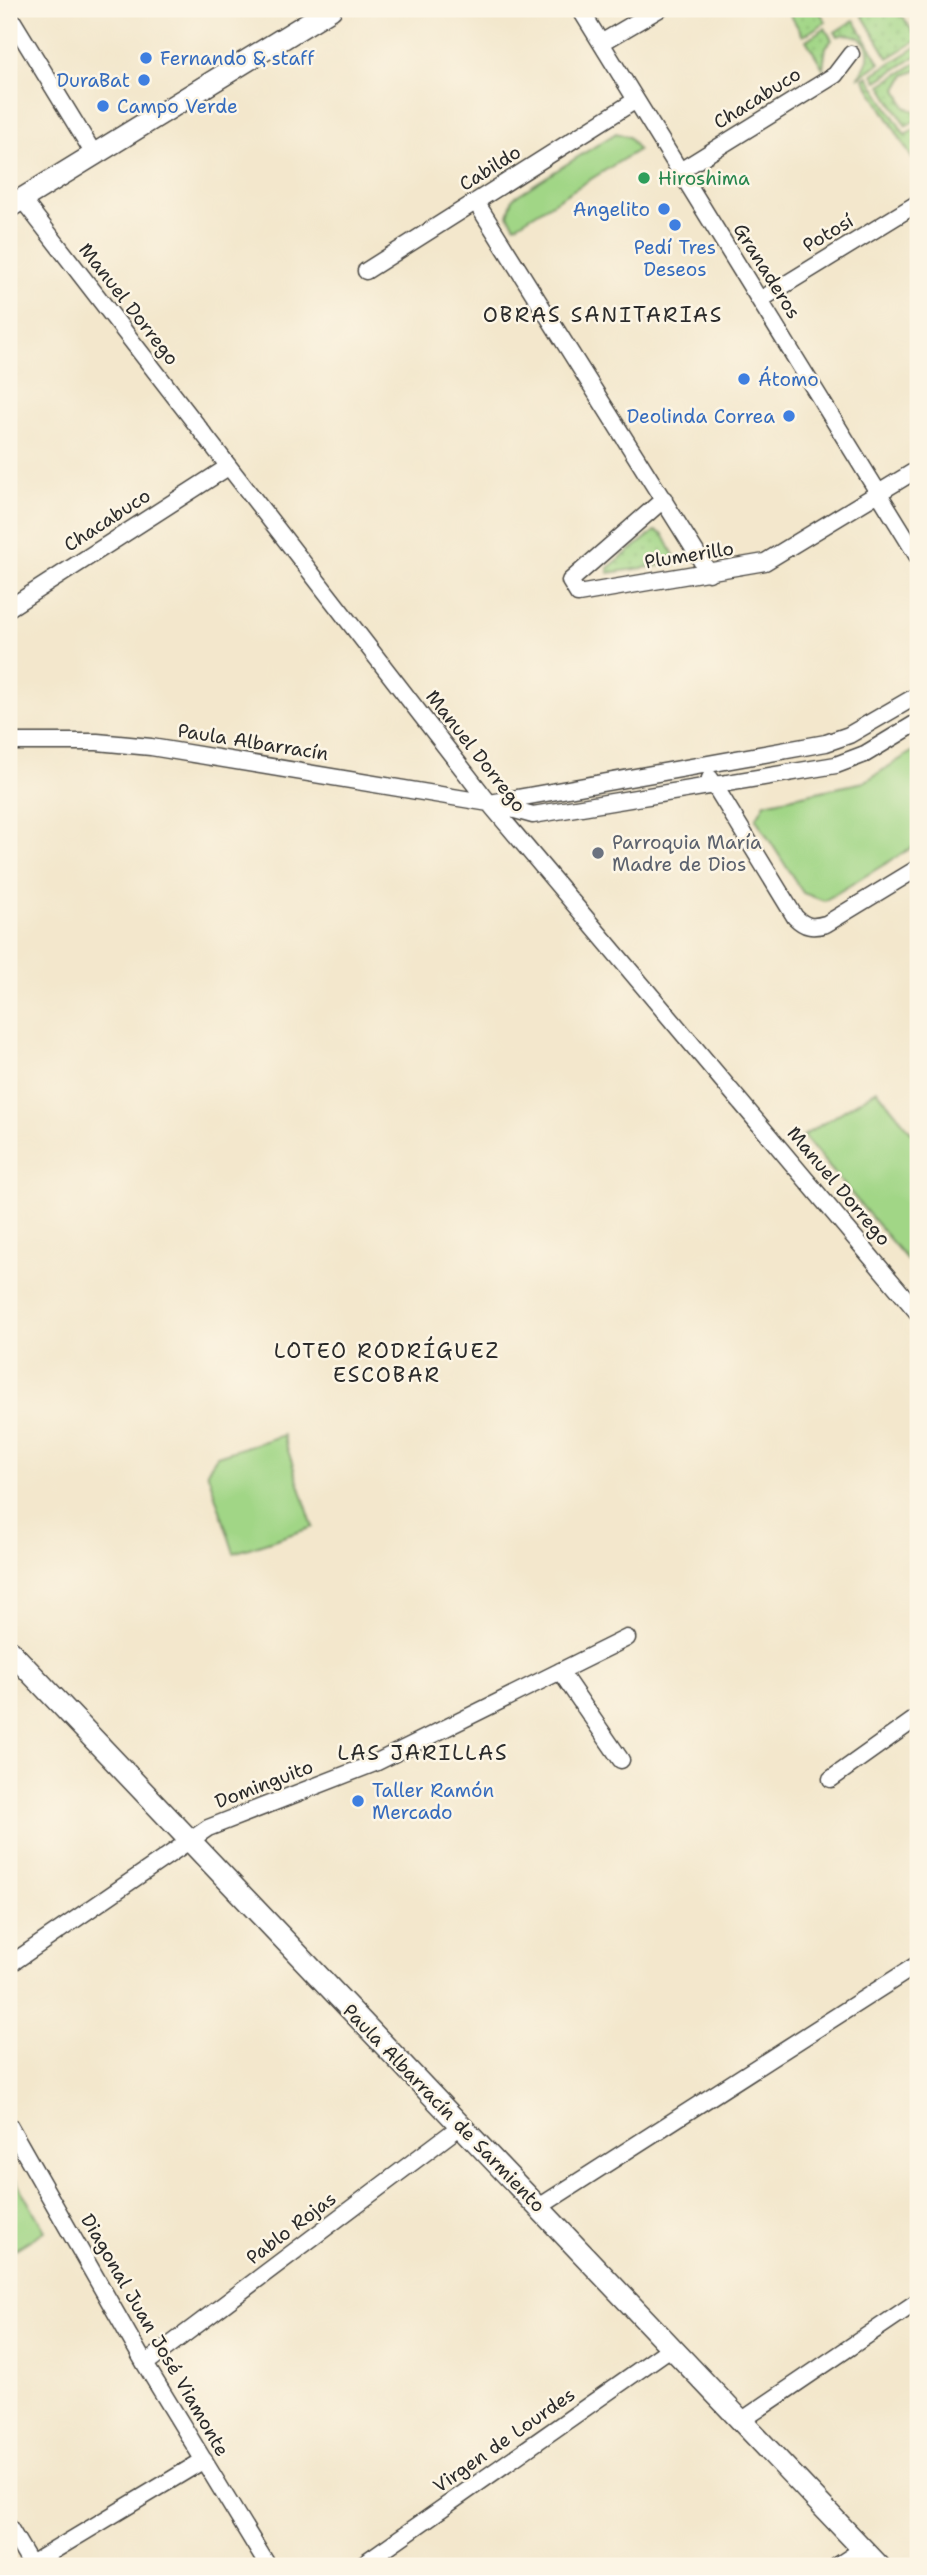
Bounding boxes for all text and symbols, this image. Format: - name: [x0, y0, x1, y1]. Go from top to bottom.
- place label: Fernando & staff: [160, 46, 315, 71]
- marker: Fernando & staff: [138, 50, 154, 66]
- street label: Chacabuco: [709, 61, 805, 135]
- place label: DuraBat: [56, 68, 130, 93]
- marker: DuraBat: [136, 72, 152, 88]
- place label: Campo Verde: [117, 94, 238, 119]
- marker: Campo Verde: [95, 98, 111, 114]
- street label: Cabildo: [454, 139, 526, 197]
- place label: Hiroshima: [658, 166, 750, 191]
- marker: Hiroshima: [636, 170, 652, 186]
- place label: Angelito: [573, 197, 650, 222]
- marker: Angelito: [656, 201, 672, 217]
- street label: Potosí: [798, 208, 859, 258]
- marker: Pedí Tres Deseos: [667, 217, 683, 233]
- street label: Granaderos: [728, 219, 806, 323]
- place label: Pedí Tres Deseos: [634, 235, 716, 282]
- street label: Manuel Dorrego: [73, 238, 185, 370]
- district label: OBRAS SANITARIAS: [483, 301, 723, 329]
- place label: Átomo: [758, 366, 819, 392]
- marker: Átomo: [736, 371, 752, 387]
- place label: Deolinda Correa: [627, 404, 775, 429]
- marker: Deolinda Correa: [781, 408, 797, 424]
- street label: Chacabuco: [59, 483, 155, 557]
- street label: Plumerillo: [643, 536, 735, 574]
- street label: Manuel Dorrego: [420, 685, 532, 817]
- street label: Paula Albarracín: [176, 718, 330, 766]
- place label: Parroquia María Madre de Dios: [612, 830, 762, 877]
- marker: Parroquia María Madre de Dios: [590, 845, 606, 861]
- street label: Manuel Dorrego: [782, 1121, 896, 1251]
- district label: LOTEO RODRÍGUEZ ESCOBAR: [274, 1336, 500, 1389]
- district label: LAS JARILLAS: [337, 1739, 509, 1767]
- street label: Dominguito: [211, 1754, 317, 1814]
- place label: Taller Ramón Mercado: [372, 1778, 494, 1825]
- marker: Taller Ramón Mercado: [350, 1793, 366, 1809]
- street label: Paula Albarracín de Sarmiento: [337, 1998, 551, 2218]
- street label: Pablo Rojas: [241, 2186, 341, 2270]
- street label: Diagonal Juan José Viamonte: [75, 2209, 235, 2461]
- street label: Virgen de Lourdes: [428, 2382, 580, 2498]

